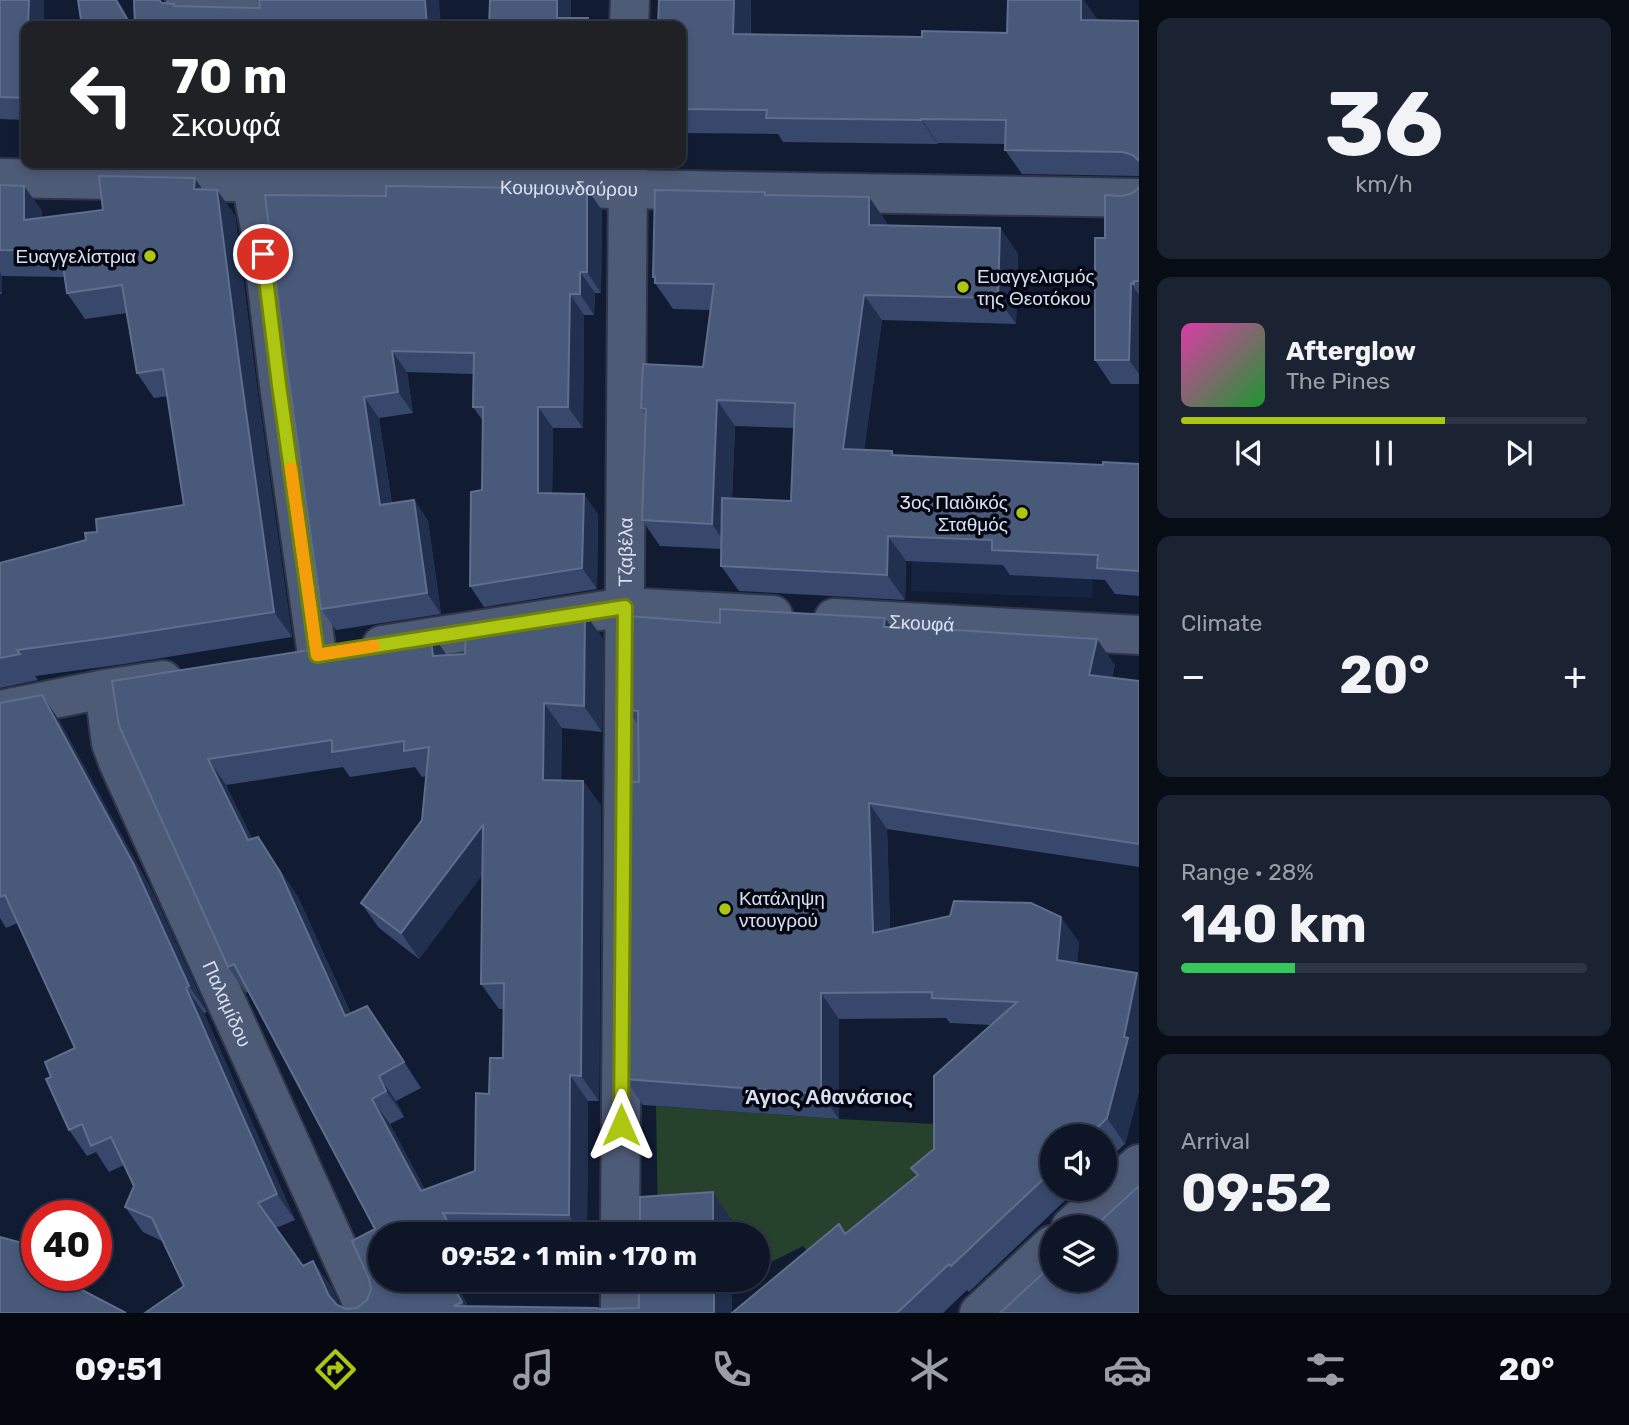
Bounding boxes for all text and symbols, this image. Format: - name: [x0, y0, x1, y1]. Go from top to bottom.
- text: 70 m: [171, 47, 288, 105]
- icon: left: [56, 49, 147, 140]
- text: 36: [1324, 70, 1444, 178]
- text: Σκουφά: [171, 106, 281, 144]
- text: km/h: [1355, 170, 1413, 198]
- street label: Κουμουνδούρου: [500, 176, 638, 201]
- pin: [233, 224, 293, 284]
- icon: arrive: [244, 235, 282, 273]
- place label: Ευαγγελίστρια: [16, 245, 136, 268]
- marker: Ευαγγελίστρια: [142, 248, 158, 264]
- place label: Ευαγγελισμός της Θεοτόκου: [977, 265, 1095, 310]
- marker: Ευαγγελισμός της Θεοτόκου: [955, 279, 971, 295]
- text: Afterglow: [1286, 336, 1416, 367]
- text: The Pines: [1286, 367, 1390, 395]
- icon: previous: [1230, 434, 1268, 472]
- icon: pause: [1365, 434, 1403, 472]
- icon: next: [1500, 434, 1538, 472]
- place label: 3ος Παιδικός Σταθμός: [899, 491, 1008, 536]
- marker: 3ος Παιδικός Σταθμός: [1014, 505, 1030, 521]
- street label: Τζαβέλα: [614, 517, 637, 587]
- text: Climate: [1181, 609, 1262, 637]
- street label: Σκουφά: [889, 610, 955, 637]
- text: 20°: [1339, 644, 1430, 706]
- text: −: [1181, 653, 1206, 699]
- text: +: [1563, 653, 1587, 699]
- text: Range · 28%: [1181, 858, 1314, 886]
- place label: Κατάληψη ντουγρού: [739, 887, 825, 932]
- text: 140 km: [1181, 893, 1367, 955]
- marker: Κατάληψη ντουγρού: [717, 901, 733, 917]
- street label: Παλαμίδου: [197, 957, 256, 1050]
- district label: Άγιος Αθανάσιος: [745, 1084, 913, 1109]
- position arrow: [584, 1088, 658, 1162]
- map controls: [1040, 1124, 1117, 1292]
- button: sound: [1040, 1124, 1117, 1201]
- text: Arrival: [1181, 1127, 1250, 1155]
- text: 09:52: [1181, 1162, 1332, 1224]
- speed limit sign: 40: [21, 1200, 112, 1291]
- button: layers: [1040, 1215, 1117, 1292]
- text: 09:52 · 1 min · 170 m: [441, 1241, 697, 1272]
- icon: directions: [311, 1345, 360, 1394]
- icon: music: [509, 1345, 558, 1394]
- icon: phone: [707, 1345, 756, 1394]
- icon: climate: [905, 1345, 954, 1394]
- icon: car: [1103, 1345, 1152, 1394]
- icon: filters: [1301, 1345, 1350, 1394]
- text: 09:51: [74, 1350, 162, 1388]
- text: 20°: [1499, 1350, 1554, 1388]

